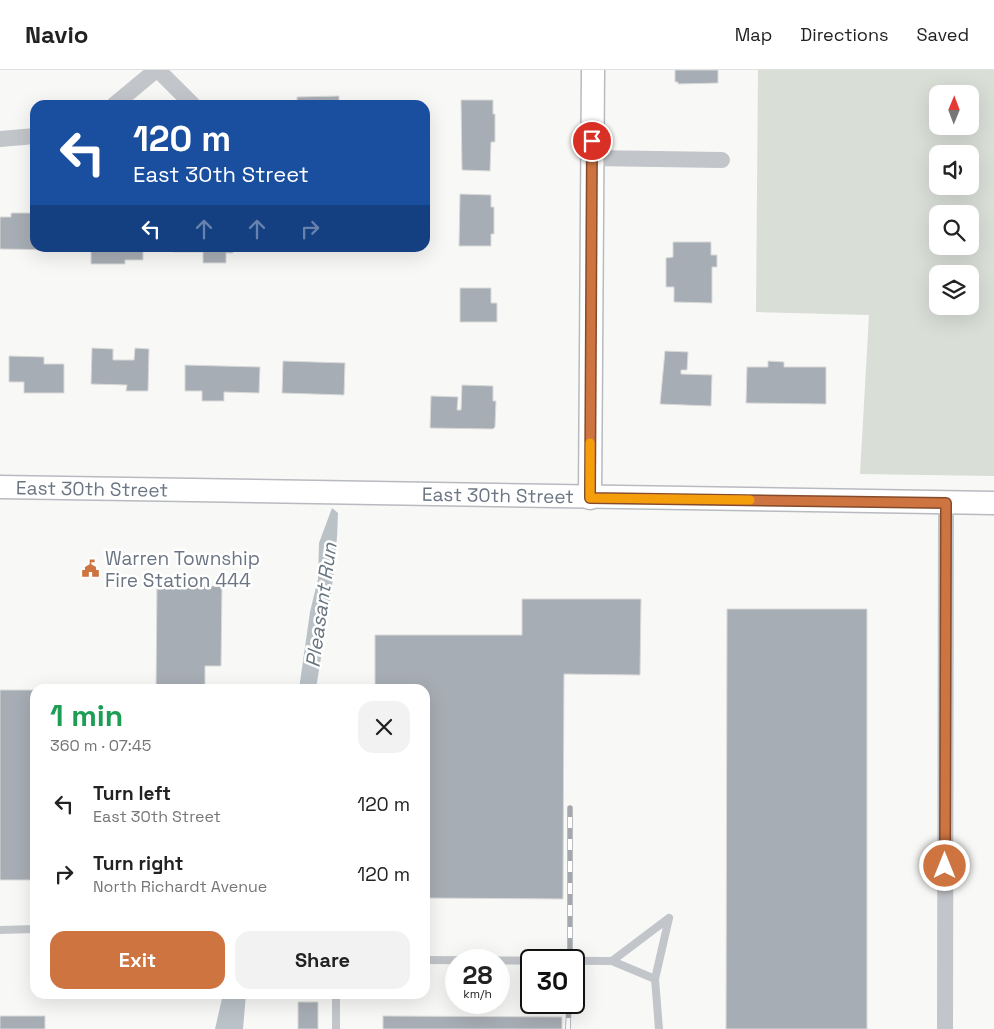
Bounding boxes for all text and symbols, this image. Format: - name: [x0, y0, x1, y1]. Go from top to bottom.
- text: Navio: [25, 19, 89, 50]
- text: Map: [735, 23, 772, 46]
- text: Directions: [800, 23, 889, 46]
- text: Saved: [917, 23, 969, 46]
- north arrow: [929, 85, 979, 135]
- map controls: [929, 85, 979, 315]
- text: 120 m: [133, 117, 231, 161]
- icon: left: [50, 120, 115, 185]
- pin: [571, 120, 613, 162]
- icon: arrive: [578, 127, 606, 155]
- button: sound: [929, 145, 979, 195]
- text: East 30th Street: [133, 160, 309, 188]
- button: search: [929, 205, 979, 255]
- icon: left: [137, 215, 165, 243]
- icon: ahead: [190, 215, 218, 243]
- icon: ahead: [243, 215, 271, 243]
- icon: right: [296, 215, 324, 243]
- button: layers: [929, 265, 979, 315]
- street label: East 30th Street: [16, 475, 168, 502]
- street label: East 30th Street: [422, 481, 574, 509]
- water label: Pleasant Run: [299, 540, 343, 669]
- place label: Warren Township Fire Station 444: [105, 546, 260, 593]
- public building icon: Warren Township Fire Station 444: [81, 559, 101, 579]
- text: 1 min: [50, 696, 123, 735]
- button: close: [358, 701, 410, 753]
- text: 360 m · 07:45: [50, 735, 151, 756]
- text: Turn left: [93, 781, 171, 806]
- icon: left: [50, 790, 78, 818]
- text: 120 m: [357, 792, 410, 817]
- text: East 30th Street: [93, 806, 221, 827]
- position arrow: [918, 839, 970, 891]
- text: Turn right: [93, 851, 183, 876]
- icon: right: [50, 860, 78, 888]
- text: 120 m: [357, 862, 410, 887]
- text: North Richardt Avenue: [93, 876, 267, 897]
- button: Exit: [50, 931, 225, 989]
- button: Share: [235, 931, 410, 989]
- speed limit sign: 30: [520, 949, 585, 1014]
- text: 28: [463, 959, 492, 991]
- text: km/h: [463, 986, 492, 1002]

